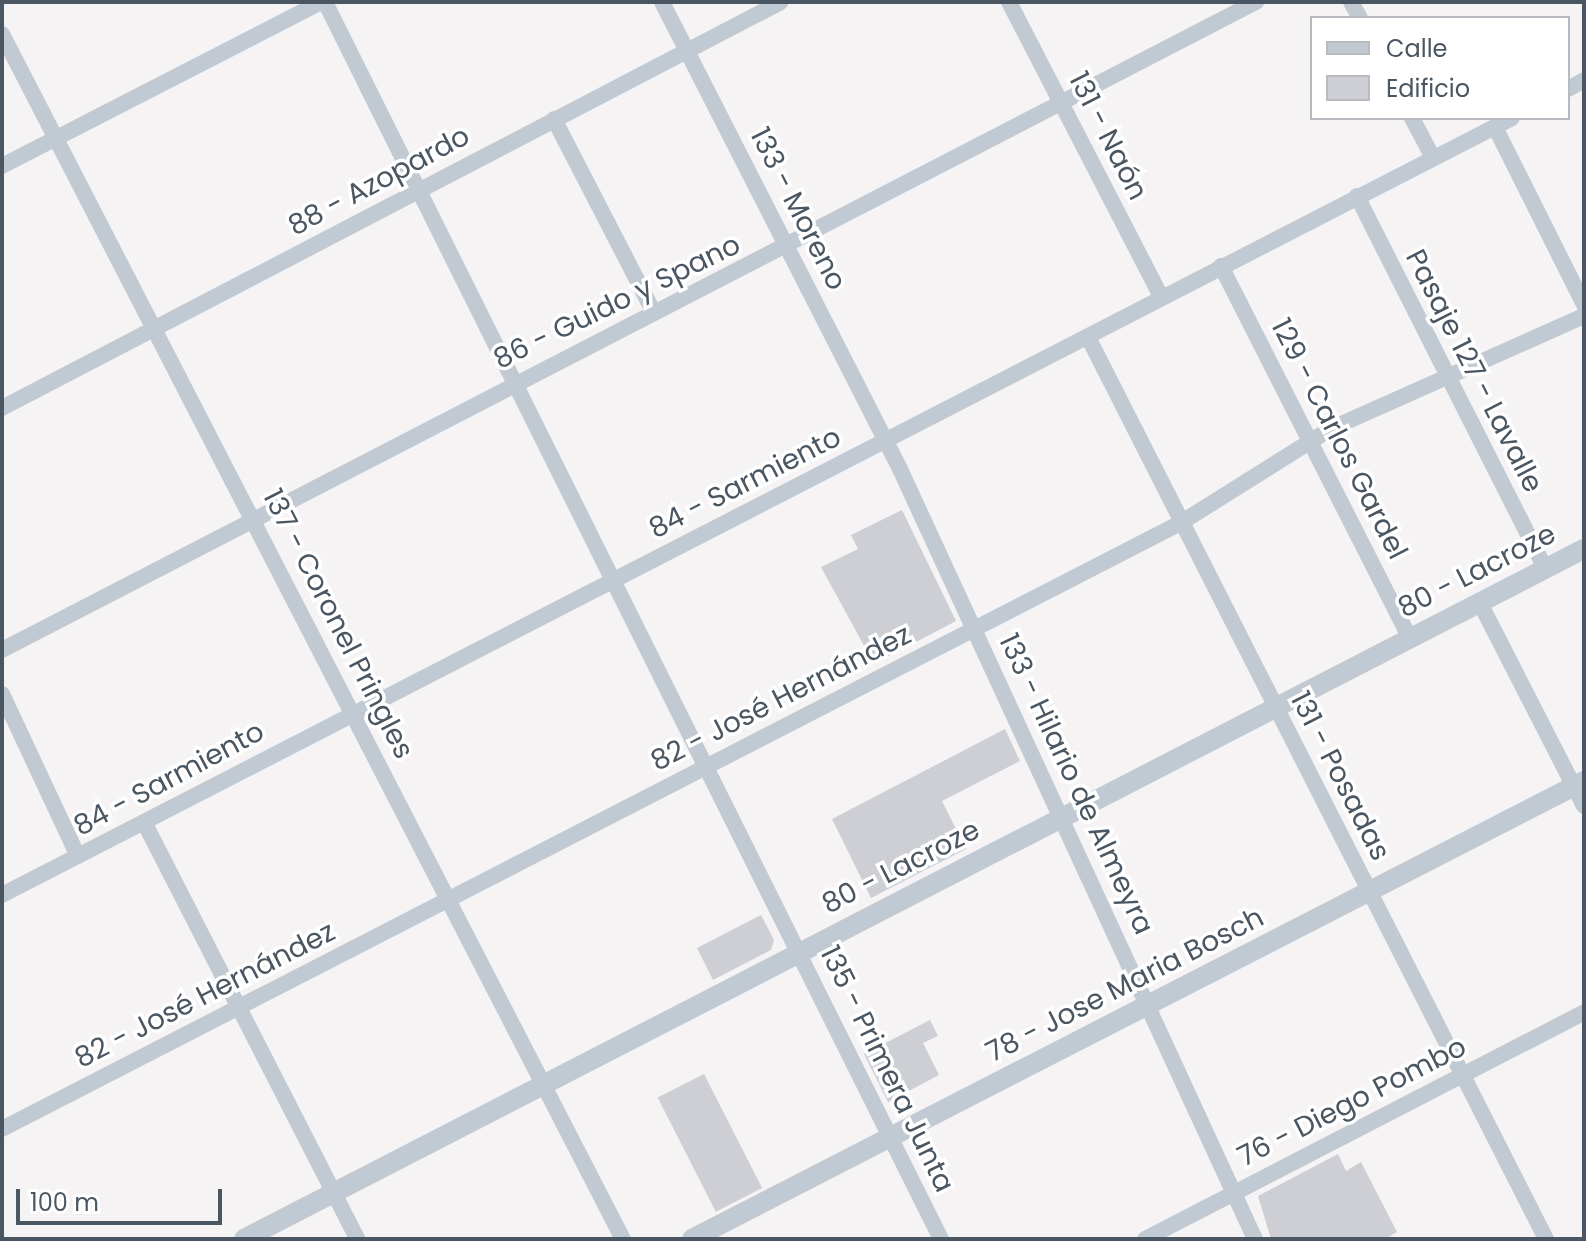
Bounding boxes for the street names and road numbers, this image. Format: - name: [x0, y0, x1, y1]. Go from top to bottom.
- street label: 131 - Naón: [1061, 66, 1155, 206]
- street label: 88 - Azopardo: [283, 119, 475, 243]
- street label: 133 - Moreno: [743, 122, 853, 296]
- street label: 86 - Guido y Spano: [488, 228, 746, 376]
- street label: Pasaje 127 - Lavalle: [1398, 244, 1550, 498]
- street label: 129 - Carlos Gardel: [1264, 313, 1414, 565]
- street label: 84 - Sarmiento: [644, 420, 846, 546]
- street label: 137 - Coronel Pringles: [255, 484, 421, 764]
- street label: 80 - Lacroze: [1393, 517, 1561, 625]
- street label: 82 - José Hernández: [645, 618, 917, 778]
- street label: 133 - Hilario de Almeyra: [991, 628, 1161, 940]
- street label: 131 - Posadas: [1283, 686, 1397, 866]
- street label: 84 - Sarmiento: [68, 715, 270, 843]
- street label: 80 - Lacroze: [817, 813, 985, 921]
- street label: 78 - Jose Maria Bosch: [981, 900, 1269, 1070]
- street label: 82 - José Hernández: [69, 915, 341, 1075]
- street label: 135 - Primera Junta: [813, 940, 961, 1198]
- street label: 76 - Diego Pombo: [1232, 1030, 1472, 1174]

